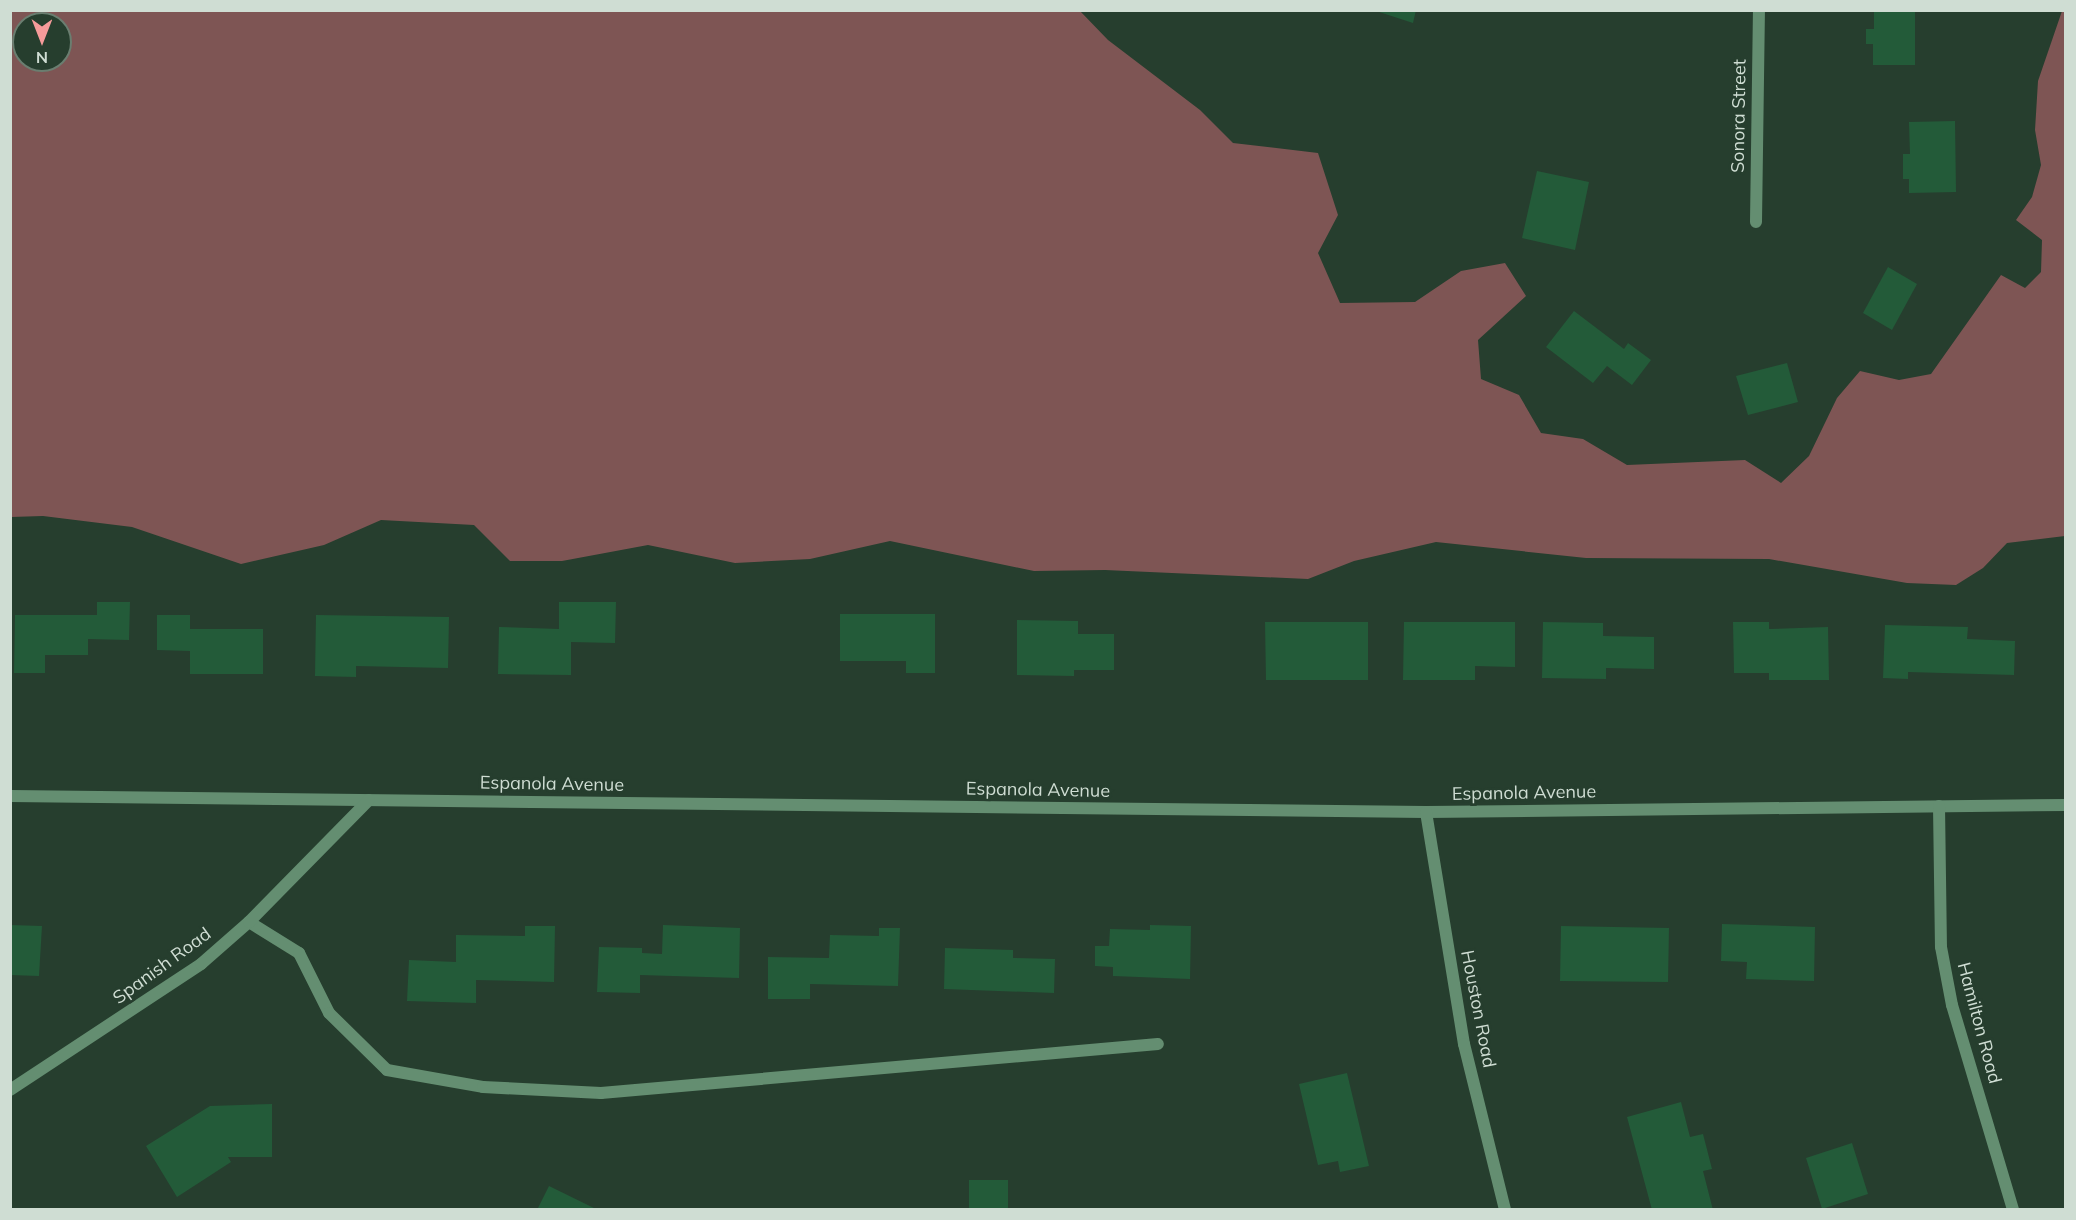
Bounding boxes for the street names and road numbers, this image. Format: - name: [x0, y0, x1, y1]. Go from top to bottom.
- street label: Sonora Street: [1727, 59, 1751, 173]
- street label: Espanola Avenue: [480, 772, 624, 796]
- street label: Espanola Avenue: [966, 778, 1110, 802]
- street label: Espanola Avenue: [1452, 781, 1596, 805]
- street label: Spanish Road: [109, 923, 215, 1009]
- street label: Houston Road: [1456, 948, 1500, 1070]
- street label: Hamilton Road: [1952, 960, 2006, 1086]

